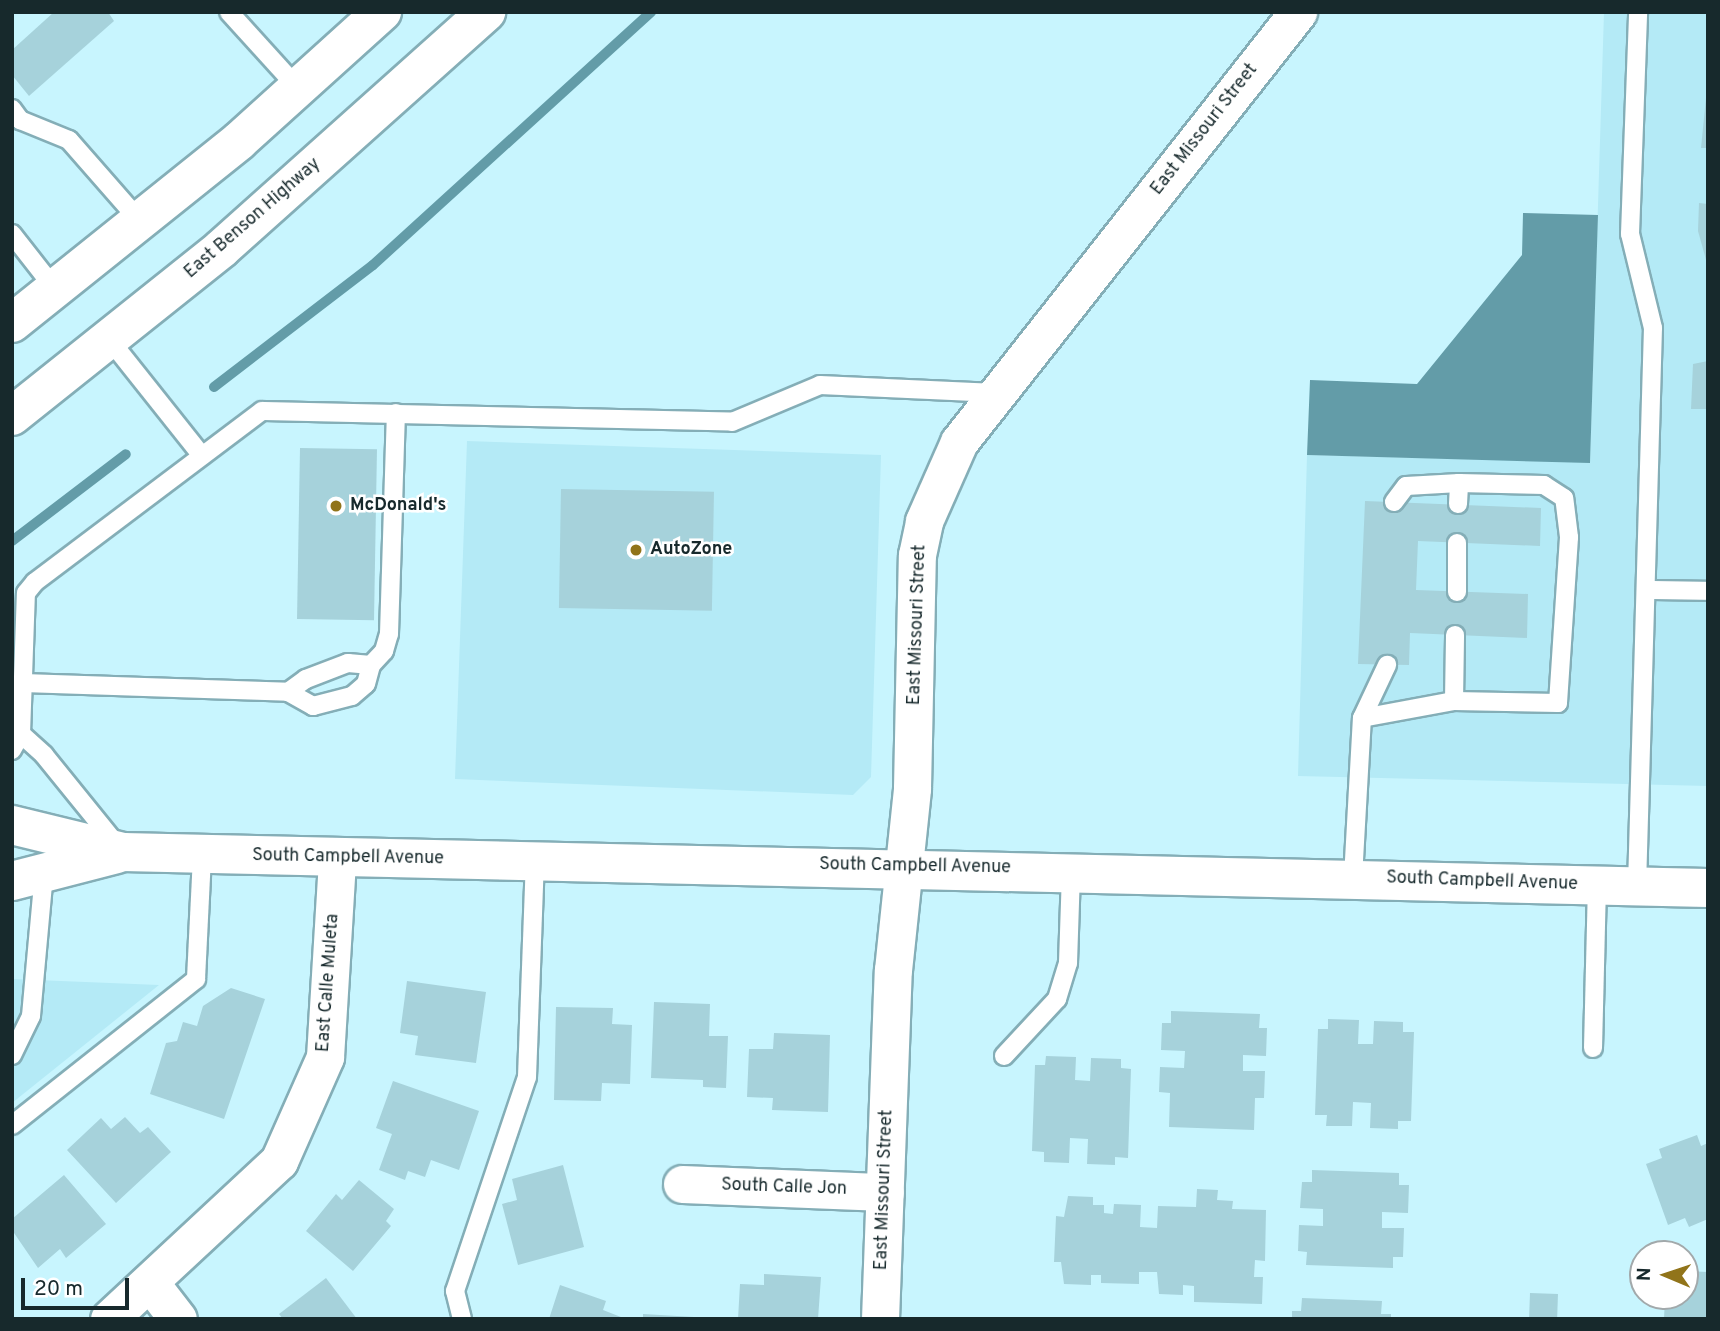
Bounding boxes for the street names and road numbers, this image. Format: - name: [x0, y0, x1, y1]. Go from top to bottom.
- street label: East Missouri Street: [1147, 60, 1263, 200]
- street label: East Benson Highway: [181, 154, 325, 284]
- street label: East Missouri Street: [904, 544, 932, 706]
- street label: South Campbell Avenue: [252, 846, 444, 870]
- street label: South Campbell Avenue: [819, 855, 1011, 879]
- street label: South Campbell Avenue: [1385, 868, 1579, 896]
- street label: East Calle Muleta: [313, 913, 345, 1053]
- street label: East Missouri Street: [871, 1109, 899, 1271]
- street label: South Calle Jon: [721, 1175, 847, 1201]

